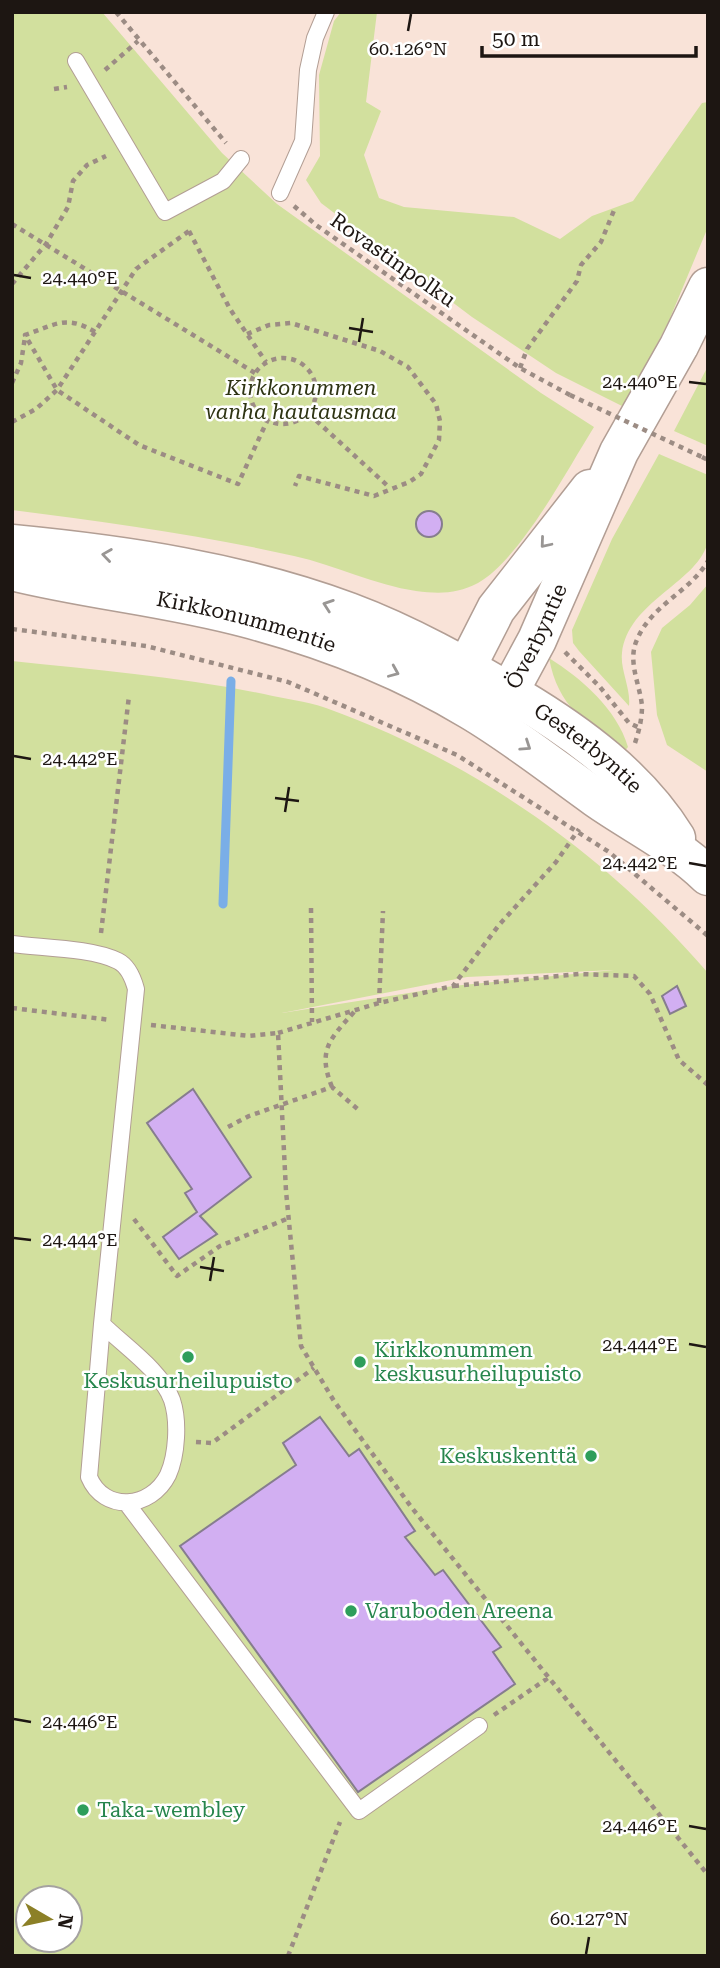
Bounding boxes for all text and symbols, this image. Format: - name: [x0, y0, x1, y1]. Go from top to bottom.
- scale bar: [482, 14, 696, 58]
- text: 50 m: [492, 27, 540, 51]
- text: 60.126°N: [369, 38, 447, 59]
- street label: Rovastinpolku: [326, 208, 460, 312]
- text: 24.440°E: [42, 267, 118, 288]
- text: 24.440°E: [602, 371, 678, 392]
- park label: Kirkkonummen vanha hautausmaa: [205, 376, 397, 424]
- one-way arrow: [541, 536, 554, 548]
- one-way arrow: [101, 548, 112, 563]
- street label: Överbyntie: [500, 580, 572, 693]
- street label: Kirkkonummentie: [155, 587, 339, 657]
- one-way arrow: [323, 599, 335, 613]
- one-way arrow: [387, 664, 399, 678]
- street label: Gesterbyntie: [529, 698, 647, 798]
- one-way arrow: [518, 738, 531, 751]
- text: 24.442°E: [42, 748, 118, 769]
- text: 24.442°E: [602, 852, 678, 873]
- text: 24.444°E: [42, 1229, 118, 1250]
- text: 24.444°E: [602, 1334, 678, 1355]
- place label: Kirkkonummen keskusurheilupuisto: [374, 1338, 582, 1386]
- marker: Keskusurheilupuisto: [180, 1349, 196, 1365]
- marker: Kirkkonummen keskusurheilupuisto: [352, 1354, 368, 1370]
- place label: Keskusurheilupuisto: [83, 1369, 293, 1393]
- place label: Keskuskenttä: [440, 1444, 578, 1468]
- marker: Keskuskenttä: [583, 1448, 599, 1464]
- place label: Varuboden Areena: [365, 1599, 554, 1623]
- marker: Varuboden Areena: [343, 1603, 359, 1619]
- text: 24.446°E: [42, 1711, 118, 1732]
- place label: Taka-wembley: [97, 1798, 246, 1822]
- marker: Taka-wembley: [75, 1802, 91, 1818]
- text: 24.446°E: [602, 1815, 678, 1836]
- north arrow: [14, 1884, 84, 1954]
- text: 60.127°N: [550, 1908, 628, 1929]
- text: N: [53, 1913, 78, 1931]

